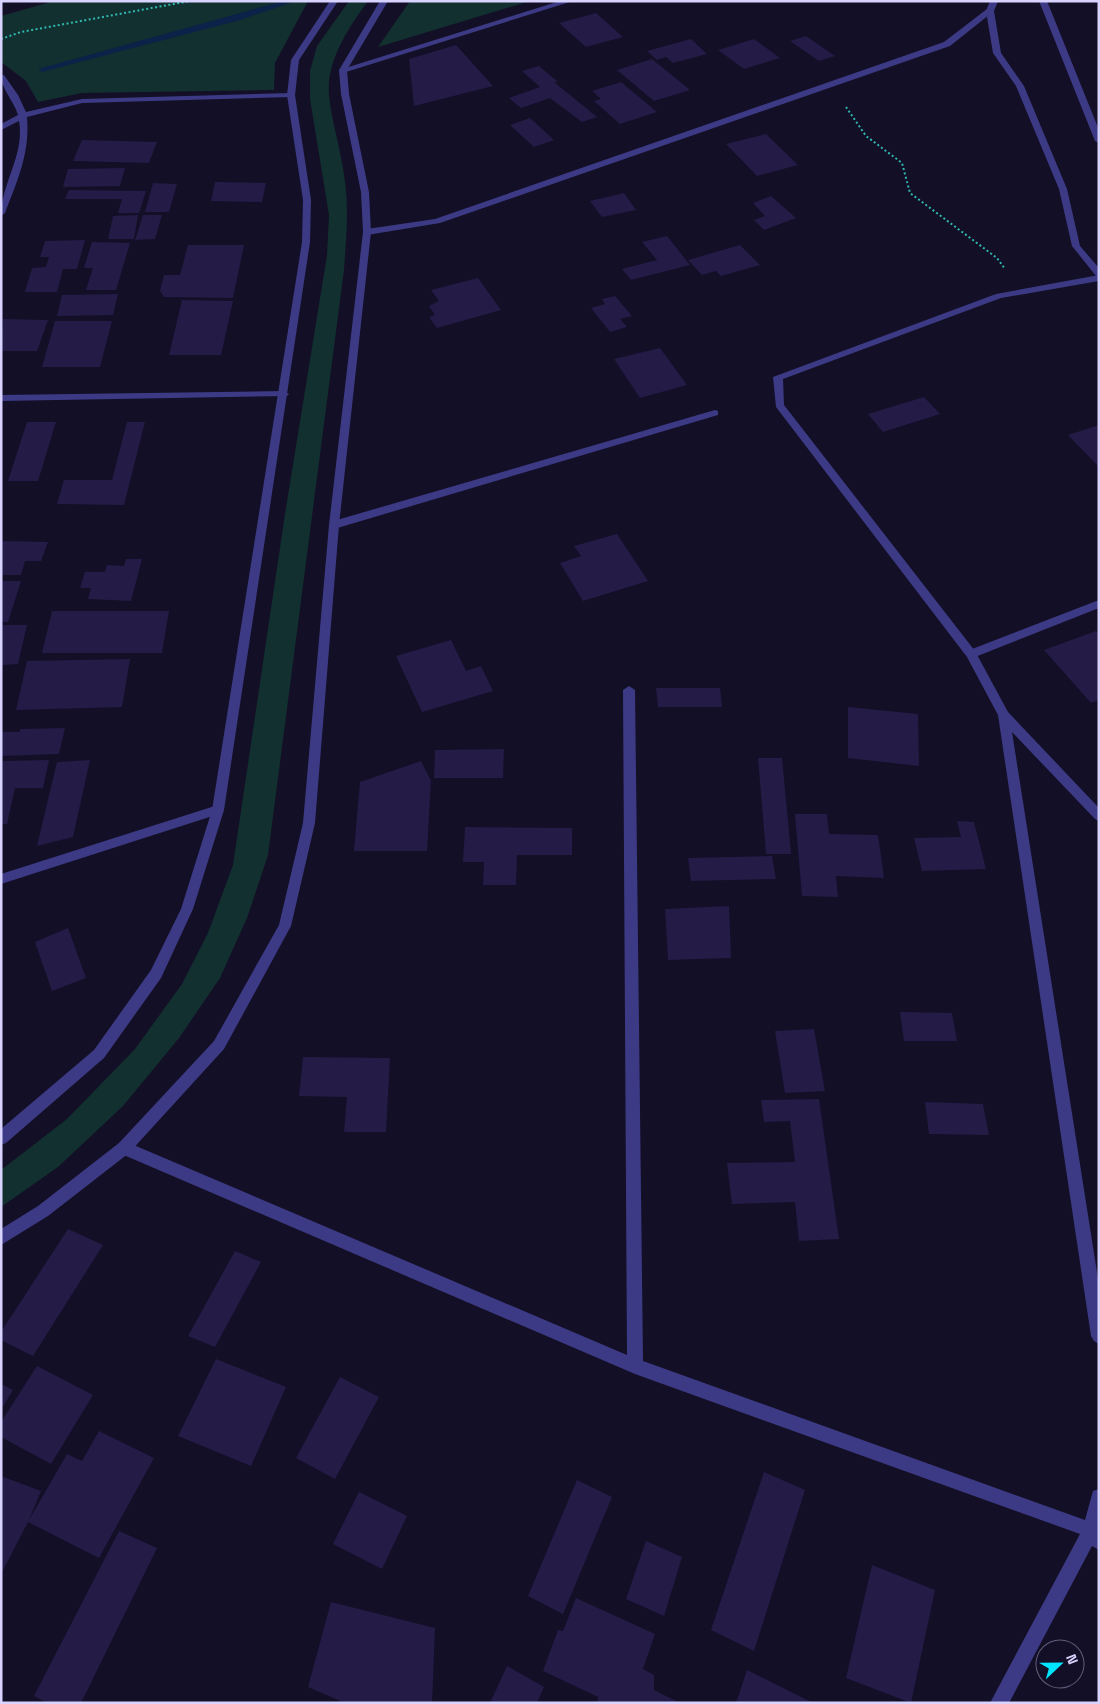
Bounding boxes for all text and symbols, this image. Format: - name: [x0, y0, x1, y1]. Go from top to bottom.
- north arrow: [1035, 1639, 1085, 1689]
- text: N: [1062, 1651, 1082, 1667]

